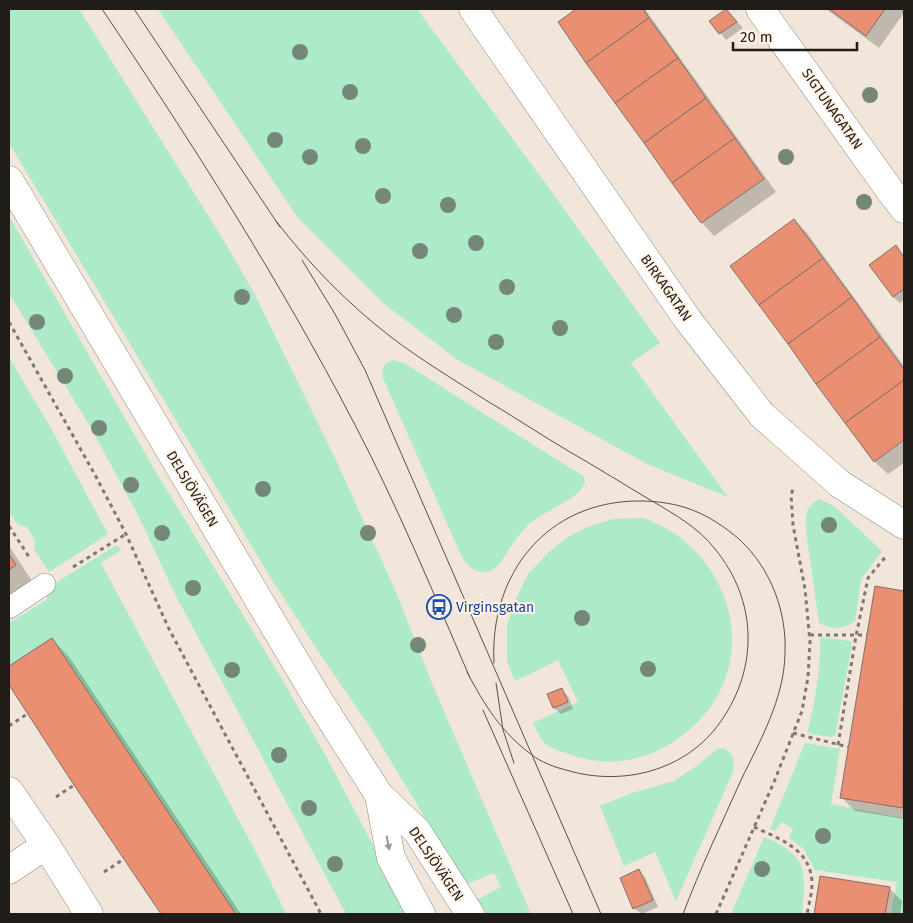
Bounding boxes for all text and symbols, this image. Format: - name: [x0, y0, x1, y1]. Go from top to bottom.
- scale bar: [733, 20, 857, 52]
- text: 20 m: [740, 28, 773, 46]
- street label: SIGTUNAGATAN: [798, 65, 866, 153]
- street label: BIRKAGATAN: [637, 251, 695, 325]
- street label: DELSJÖVÄGEN: [163, 447, 222, 530]
- bus stop icon: Virginsgatan: [426, 594, 452, 620]
- place label: Virginsgatan: [456, 599, 534, 616]
- street label: DELSJÖVÄGEN: [405, 823, 468, 904]
- one-way arrow: [385, 835, 393, 851]

